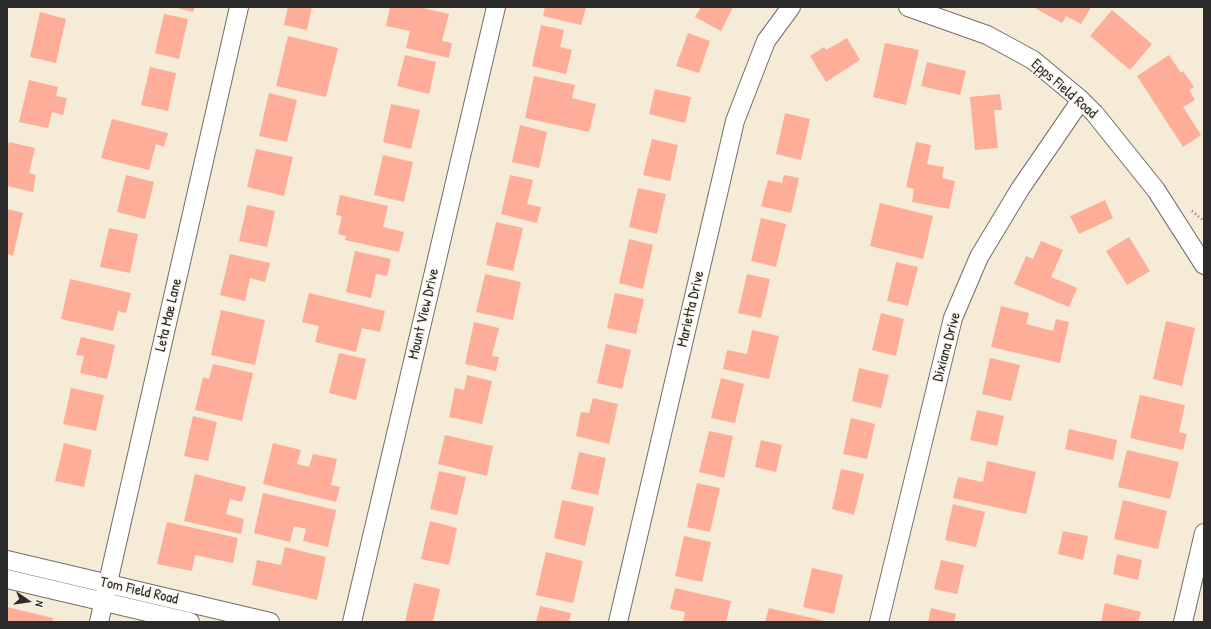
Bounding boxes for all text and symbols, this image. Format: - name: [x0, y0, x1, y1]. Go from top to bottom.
- street label: Epps Field Road: [1027, 55, 1101, 123]
- street label: Mount View Drive: [405, 267, 443, 361]
- street label: Marietta Drive: [673, 269, 709, 349]
- street label: Leta Mae Lane: [152, 277, 186, 353]
- street label: Dixiana Drive: [929, 310, 965, 384]
- street label: Tom Field Road: [98, 573, 180, 609]
- north arrow: [8, 581, 48, 621]
- text: N: [32, 599, 47, 608]

